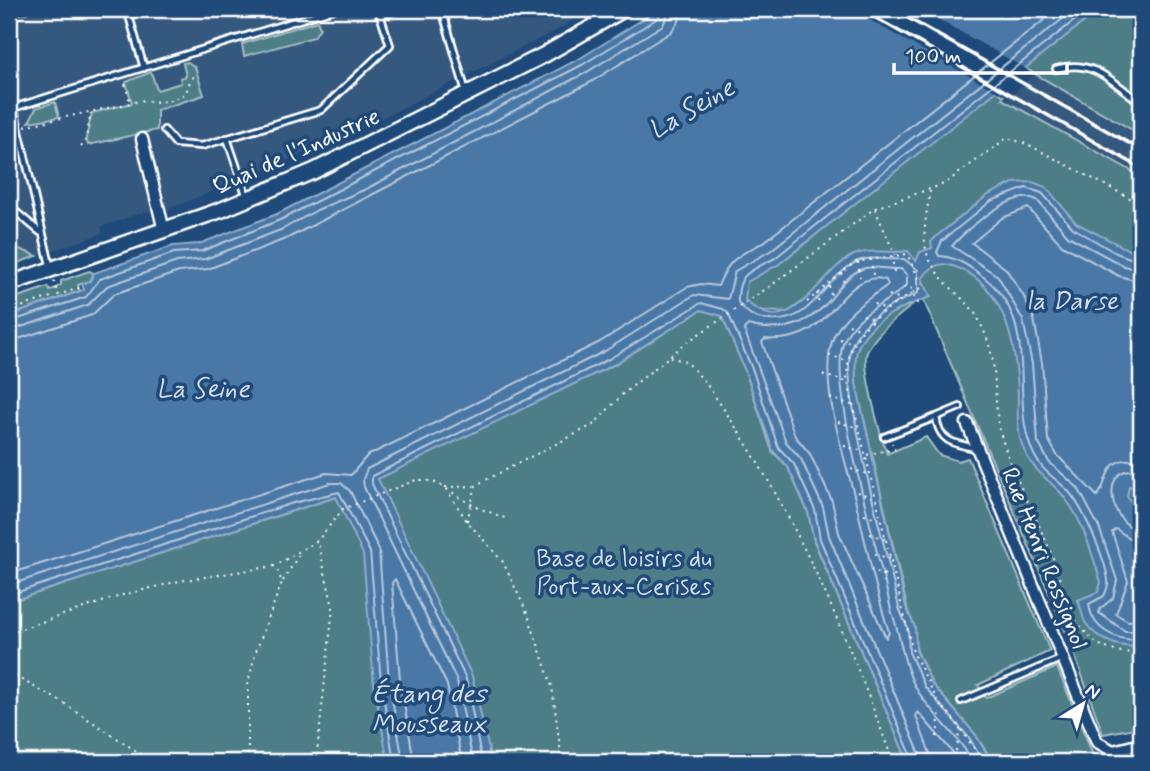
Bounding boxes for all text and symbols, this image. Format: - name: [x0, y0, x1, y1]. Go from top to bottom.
- scale bar: [894, 32, 1068, 76]
- text: 100 m: [905, 43, 961, 71]
- water label: La Seine: [643, 71, 742, 148]
- street label: Quai de l'Industrie: [208, 102, 385, 203]
- water label: la Darse: [1026, 285, 1119, 319]
- water label: La Seine: [156, 373, 251, 407]
- street label: Rue Henri Rossignol: [993, 463, 1094, 654]
- park label: Base de loisirs du Port-aux-Cerises: [536, 544, 712, 603]
- north arrow: [1048, 670, 1118, 740]
- water label: Étang des Mousseaux: [372, 677, 489, 742]
- text: N: [1080, 678, 1105, 705]

